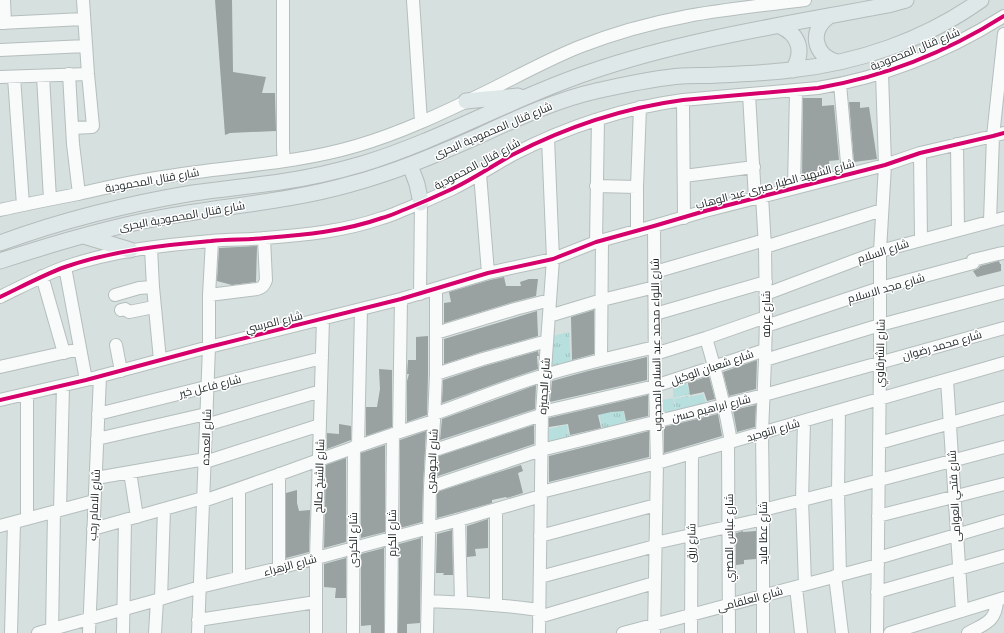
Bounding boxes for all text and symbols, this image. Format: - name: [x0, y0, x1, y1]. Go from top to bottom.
- street label: شارع قنال المحمودية: [868, 26, 962, 74]
- street label: شارع قنال المحمودية البحرى: [432, 100, 555, 162]
- street label: شارع قنال المحمودية: [432, 136, 523, 193]
- street label: شارع الشهيد الطيار صبرى عبد الوهاب: [694, 157, 856, 213]
- street label: شارع قنال المحمودية: [104, 166, 200, 196]
- street label: شارع قنال المحمودية البحرى: [118, 199, 246, 235]
- street label: شارع السلام: [856, 237, 911, 267]
- street label: شارع اللواء محمد عبد السلام المحجوب: [648, 258, 666, 432]
- street label: شارع مجد الاسلام: [846, 271, 926, 307]
- street label: شارع عرفه: [760, 291, 774, 337]
- street label: شارع المرسي: [244, 309, 304, 337]
- street label: شارع الشرقاوي: [873, 319, 890, 387]
- street label: شارع محمد رضوان: [901, 328, 984, 364]
- street label: شارع شعبان الوكيل: [669, 347, 756, 389]
- street label: شارع الجميزه: [536, 357, 554, 415]
- street label: شارع فاعل خير: [177, 373, 243, 402]
- street label: شارع ابراهيم حسن: [670, 392, 752, 426]
- street label: شارع العمده: [199, 408, 215, 466]
- street label: شارع التوحيد: [745, 417, 802, 445]
- street label: شارع الجوهرى: [424, 428, 442, 494]
- street label: شارع الشيخ صالح: [312, 439, 328, 513]
- street label: شارع فتحي العوامى: [946, 450, 965, 542]
- street label: شارع الامام رجب: [86, 469, 104, 541]
- street label: شارع عباس المصري: [723, 494, 738, 582]
- street label: شارع عطا فايد: [757, 501, 771, 565]
- street label: شارع الكرم: [386, 509, 400, 557]
- street label: شارع الكردى: [347, 512, 361, 568]
- street label: شارع رزق: [685, 523, 699, 563]
- street label: شارع الزهراء: [262, 552, 318, 580]
- street label: شارع العلقامى: [716, 584, 785, 615]

